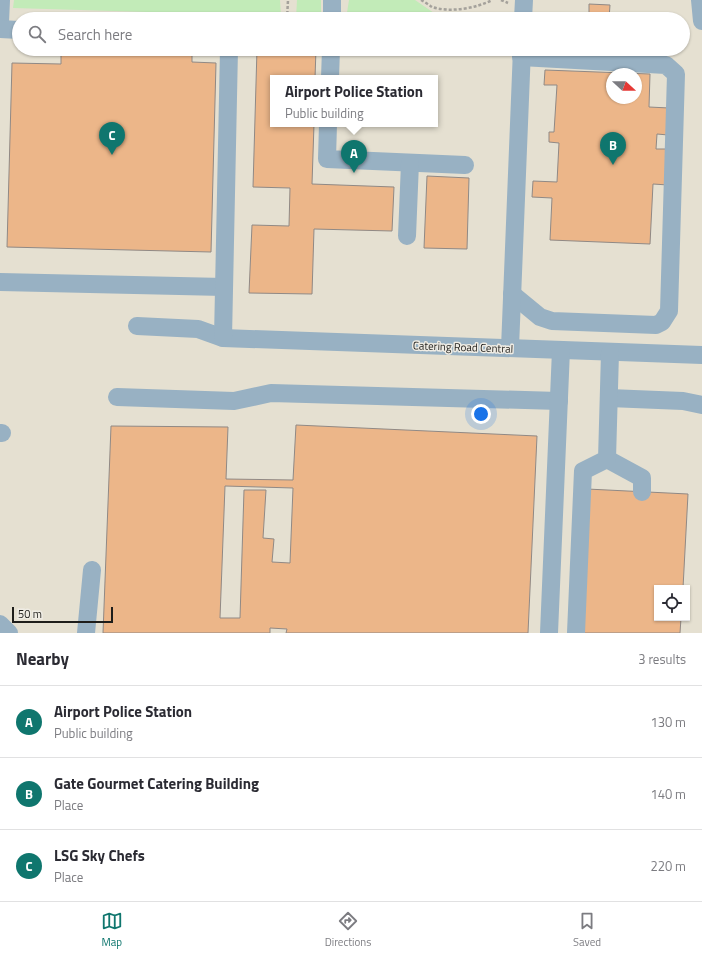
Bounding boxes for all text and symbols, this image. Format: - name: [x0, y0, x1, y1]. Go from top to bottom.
- search box: [12, 12, 690, 56]
- icon: search: [26, 23, 48, 45]
- text: Search here: [58, 23, 132, 46]
- north arrow: [606, 68, 642, 104]
- popup: [270, 75, 438, 127]
- text: Airport Police Station: [285, 80, 423, 103]
- text: Public building: [285, 103, 364, 123]
- pin: C: [99, 122, 125, 155]
- pin: B: [600, 132, 626, 165]
- pin: A: [341, 140, 367, 173]
- street label: Catering Road Central: [413, 337, 513, 357]
- your location: [471, 404, 491, 424]
- map controls: [654, 585, 690, 621]
- button: locate: [654, 585, 690, 621]
- scale bar: [12, 605, 113, 624]
- text: 50 m: [18, 606, 42, 622]
- text: Nearby: [16, 646, 69, 672]
- text: 3 results: [638, 649, 686, 669]
- text: Airport Police Station: [54, 700, 192, 723]
- text: A: [25, 712, 33, 732]
- text: 130 m: [650, 712, 686, 732]
- text: Public building: [54, 723, 133, 743]
- text: Gate Gourmet Catering Building: [54, 772, 259, 795]
- text: B: [25, 784, 33, 804]
- text: 140 m: [650, 784, 686, 804]
- text: Place: [54, 795, 83, 815]
- text: LSG Sky Chefs: [54, 844, 145, 867]
- text: C: [25, 856, 33, 876]
- text: 220 m: [650, 856, 686, 876]
- text: Place: [54, 867, 83, 887]
- tab: Map: [101, 910, 123, 950]
- tab: Directions: [325, 910, 371, 950]
- tab: Saved: [573, 910, 601, 950]

